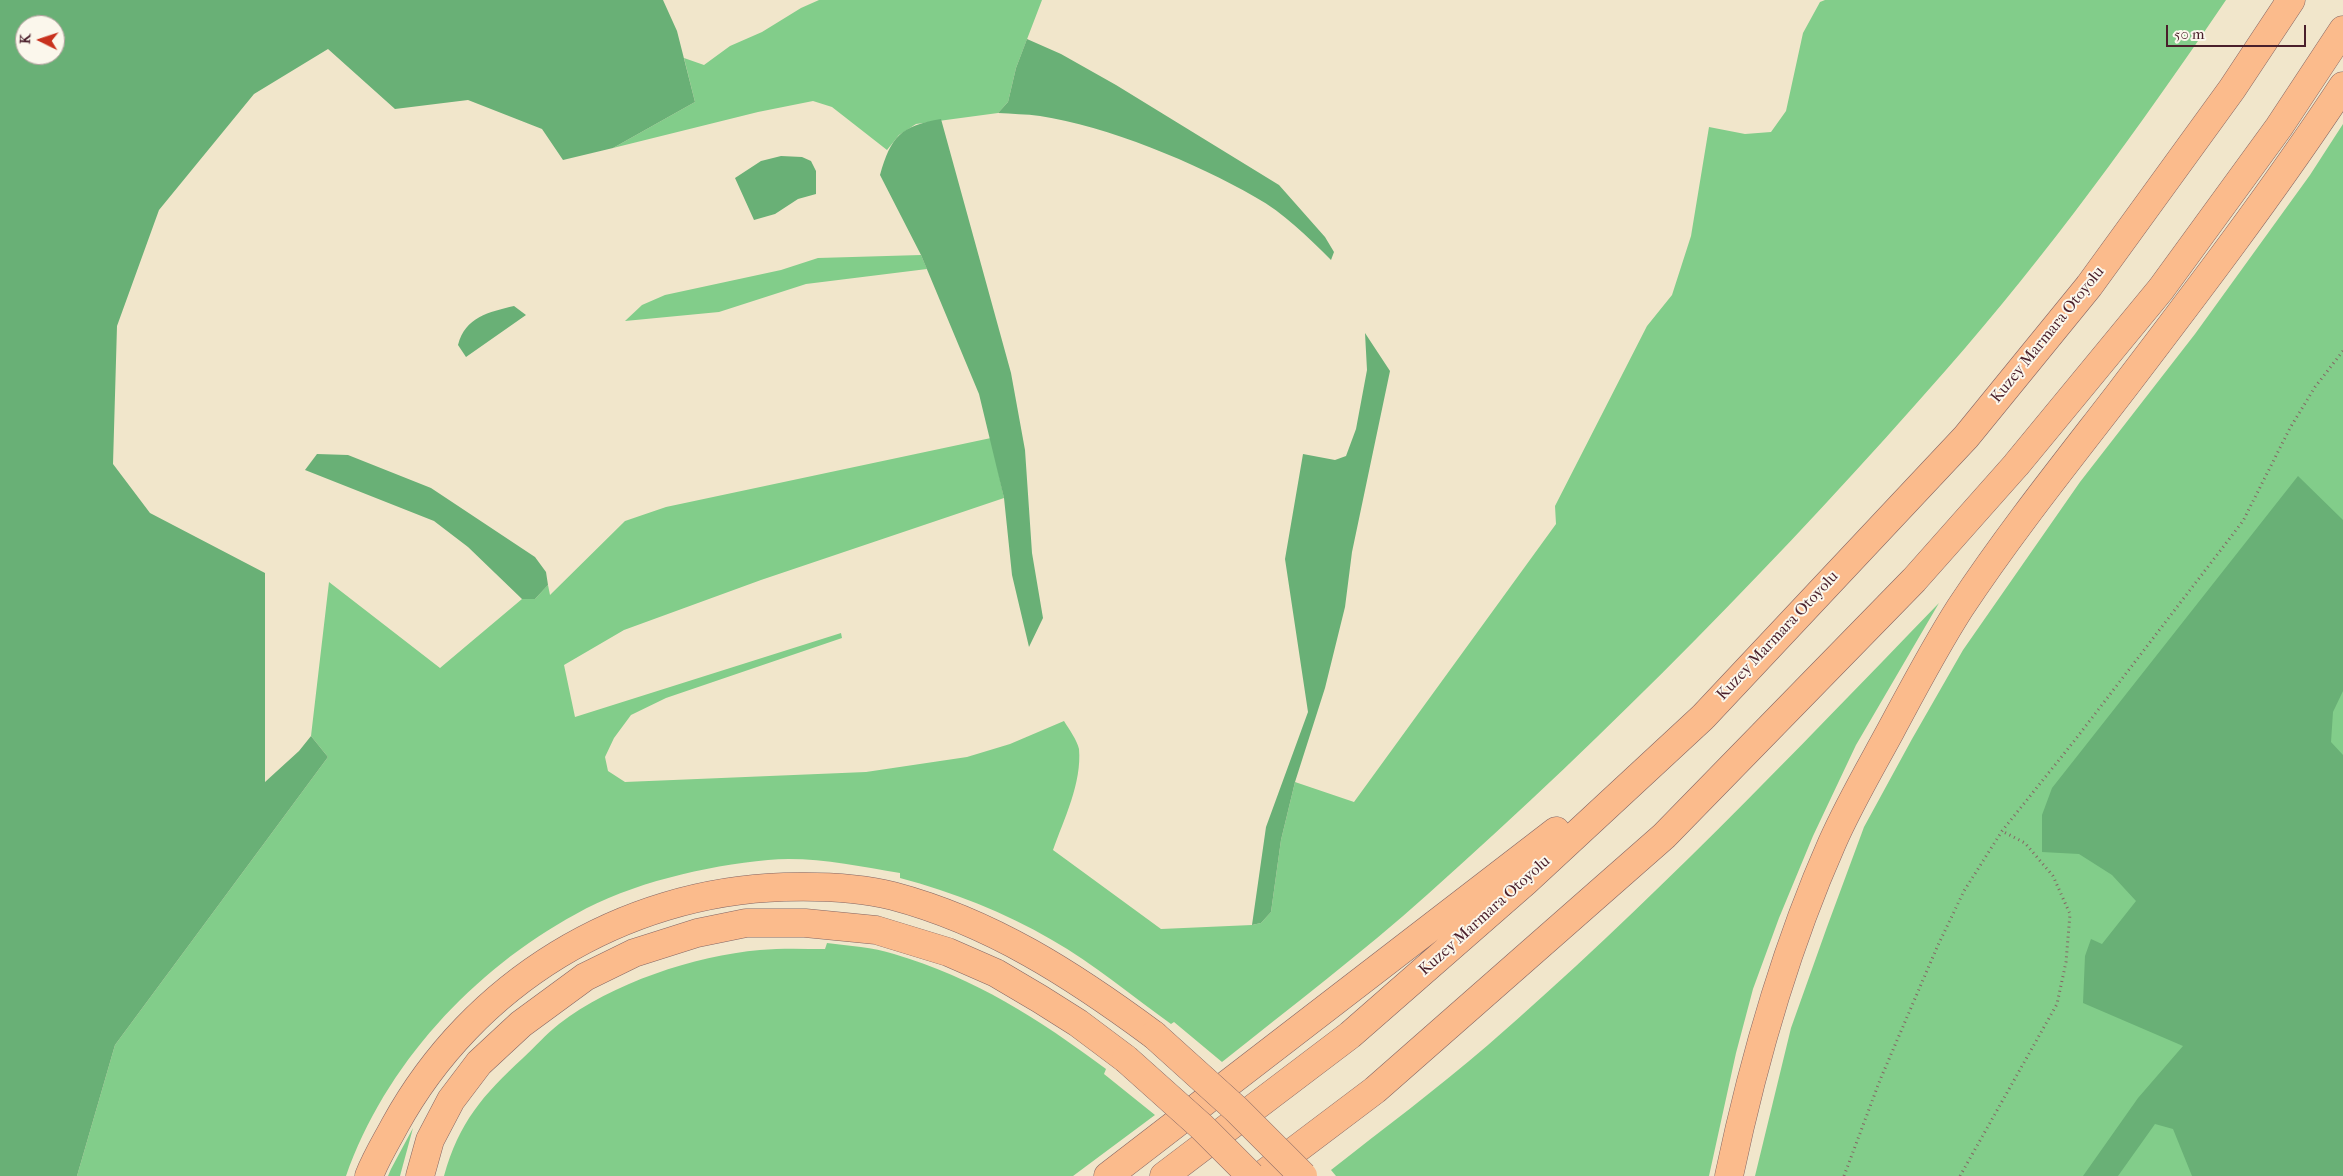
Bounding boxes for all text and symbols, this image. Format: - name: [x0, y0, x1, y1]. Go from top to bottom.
- north arrow: [15, 15, 65, 65]
- scale bar: [2168, 15, 2308, 47]
- text: 50 m: [2174, 25, 2204, 43]
- text: K: [17, 33, 34, 45]
- street label: Kuzey Marmara Otoyolu: [1987, 263, 2109, 407]
- street label: Kuzey Marmara Otoyolu: [1713, 567, 1843, 705]
- street label: Kuzey Marmara Otoyolu: [1415, 852, 1555, 980]

